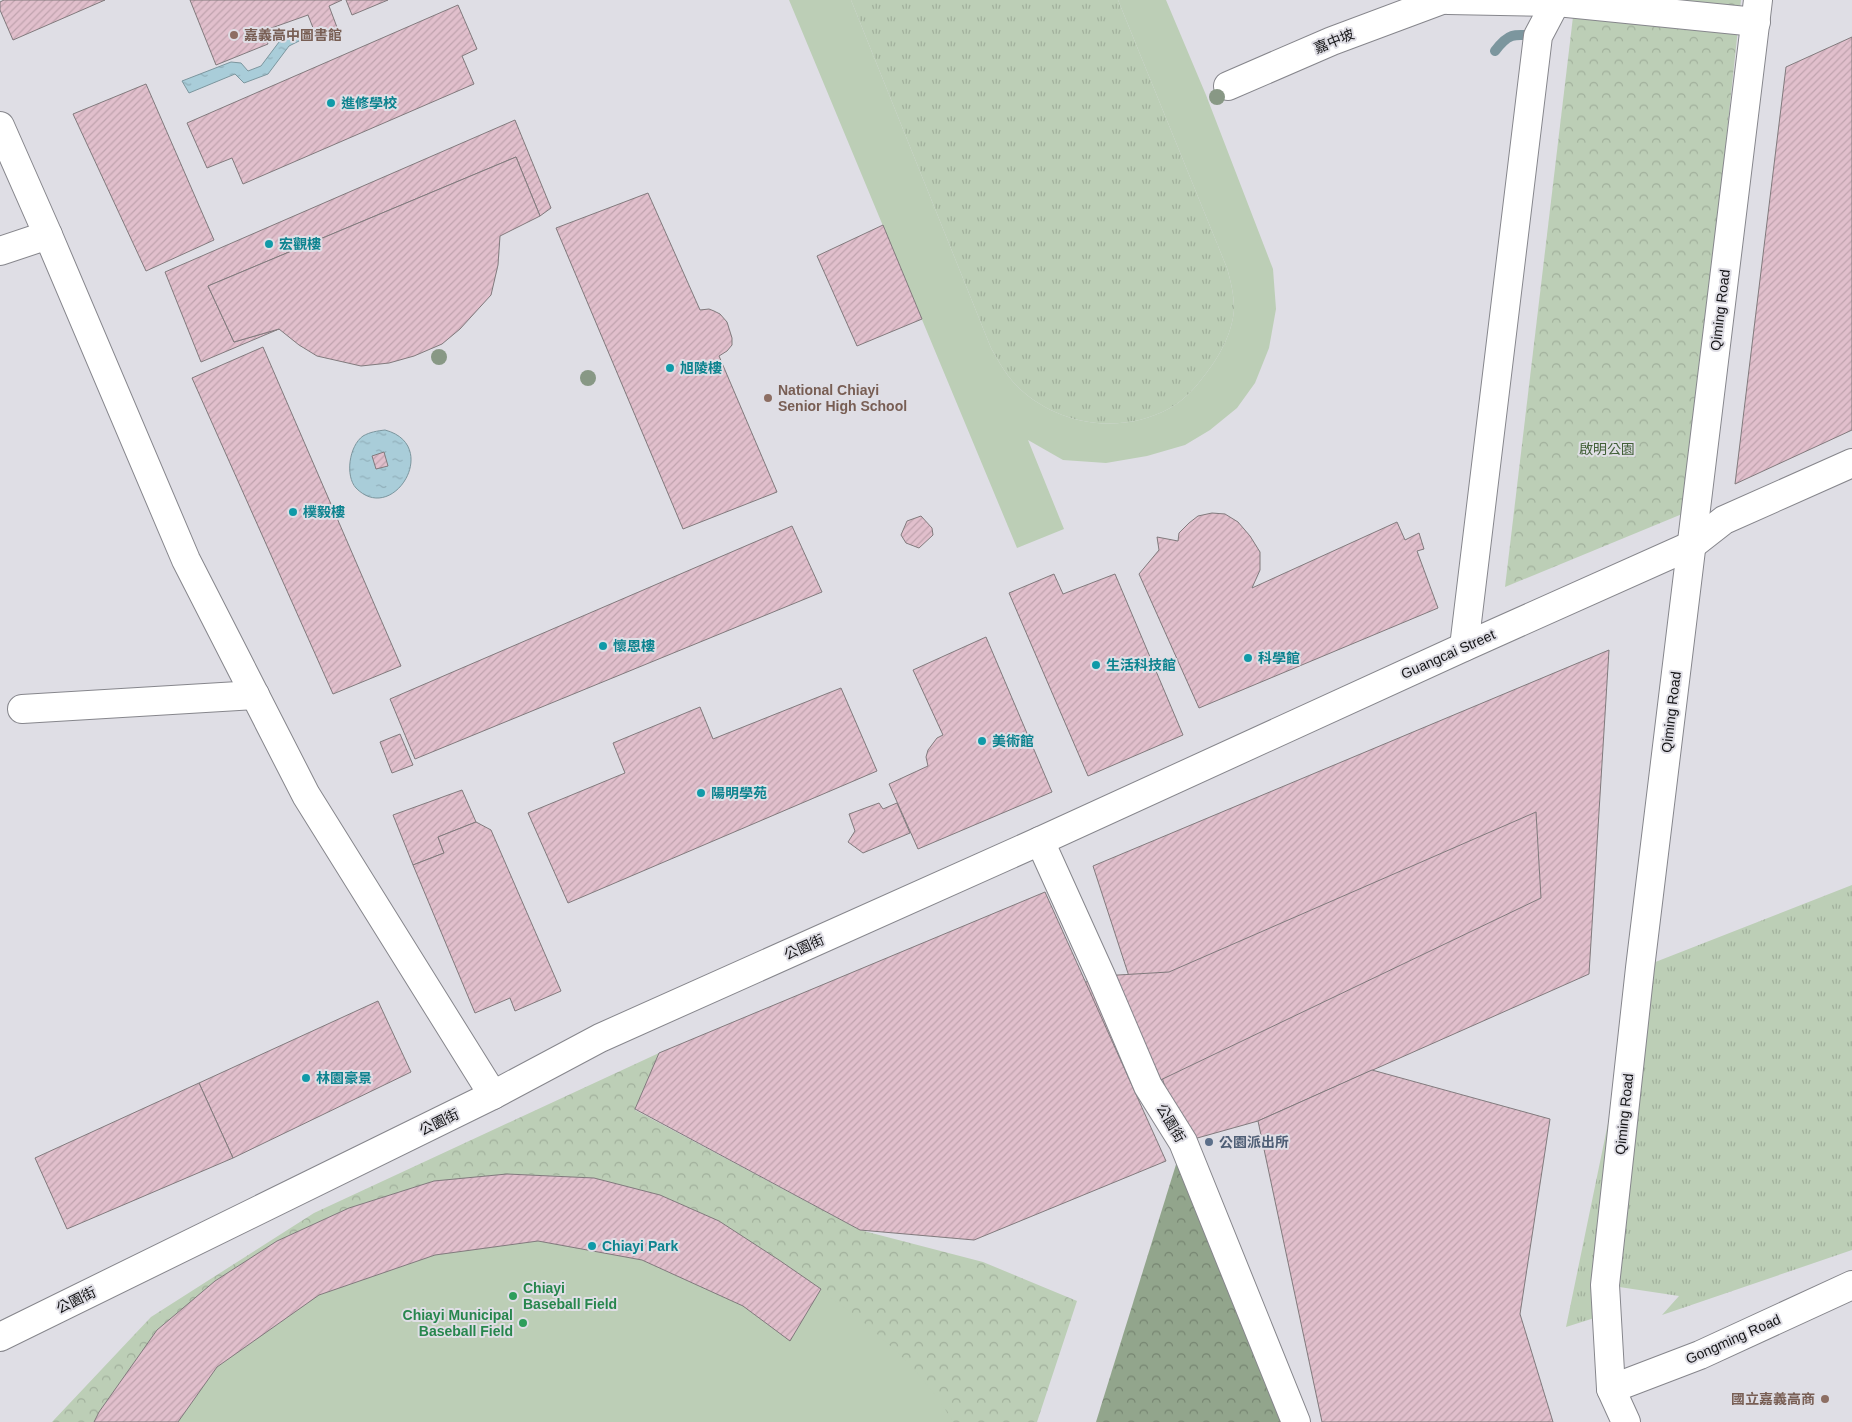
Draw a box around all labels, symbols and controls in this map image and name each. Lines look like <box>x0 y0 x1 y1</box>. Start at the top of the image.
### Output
street label: 嘉中坡 <box>1312 26 1356 56</box>
place label: 嘉義高中圖書館 <box>244 27 342 43</box>
marker: 嘉義高中圖書館 <box>228 29 240 41</box>
place label: 進修學校 <box>341 95 397 111</box>
marker: 進修學校 <box>325 97 337 109</box>
place label: 宏觀樓 <box>279 236 321 252</box>
marker: 宏觀樓 <box>263 238 275 250</box>
street label: Qiming Road <box>1707 268 1733 352</box>
place label: 旭陵樓 <box>680 360 722 376</box>
marker: 旭陵樓 <box>664 362 676 374</box>
place label: National Chiayi Senior High School <box>778 382 907 414</box>
marker: National Chiayi Senior High School <box>762 392 774 404</box>
park label: 啟明公園 <box>1579 441 1635 457</box>
place label: 樸毅樓 <box>303 504 345 520</box>
marker: 樸毅樓 <box>287 506 299 518</box>
street label: Guangcai Street <box>1399 626 1498 682</box>
place label: 懷恩樓 <box>613 638 655 654</box>
marker: 懷恩樓 <box>597 640 609 652</box>
place label: 科學館 <box>1258 650 1300 666</box>
marker: 科學館 <box>1242 652 1254 664</box>
place label: 生活科技館 <box>1106 657 1176 673</box>
marker: 生活科技館 <box>1090 659 1102 671</box>
street label: Qiming Road <box>1658 670 1684 754</box>
place label: 美術館 <box>992 733 1034 749</box>
marker: 美術館 <box>976 735 988 747</box>
place label: 陽明學苑 <box>711 785 767 801</box>
marker: 陽明學苑 <box>695 787 707 799</box>
street label: 公園街 <box>782 931 826 963</box>
place label: 林園豪景 <box>316 1070 372 1086</box>
marker: 林園豪景 <box>300 1072 312 1084</box>
street label: Qiming Road <box>1612 1073 1636 1155</box>
street label: 公園街 <box>1153 1101 1189 1145</box>
street label: 公園街 <box>417 1106 461 1138</box>
place label: 公園派出所 <box>1219 1134 1289 1150</box>
marker: 公園派出所 <box>1203 1136 1215 1148</box>
place label: Chiayi Park <box>602 1238 678 1254</box>
marker: Chiayi Park <box>586 1240 598 1252</box>
place label: Chiayi Baseball Field <box>523 1280 617 1312</box>
street label: 公園街 <box>54 1284 98 1316</box>
marker: Chiayi Baseball Field <box>507 1290 519 1302</box>
place label: Chiayi Municipal Baseball Field <box>403 1307 513 1339</box>
street label: Gongming Road <box>1683 1311 1783 1367</box>
marker: Chiayi Municipal Baseball Field <box>517 1317 529 1329</box>
place label: 國立嘉義高商 <box>1731 1391 1815 1407</box>
marker: 國立嘉義高商 <box>1819 1393 1831 1405</box>

